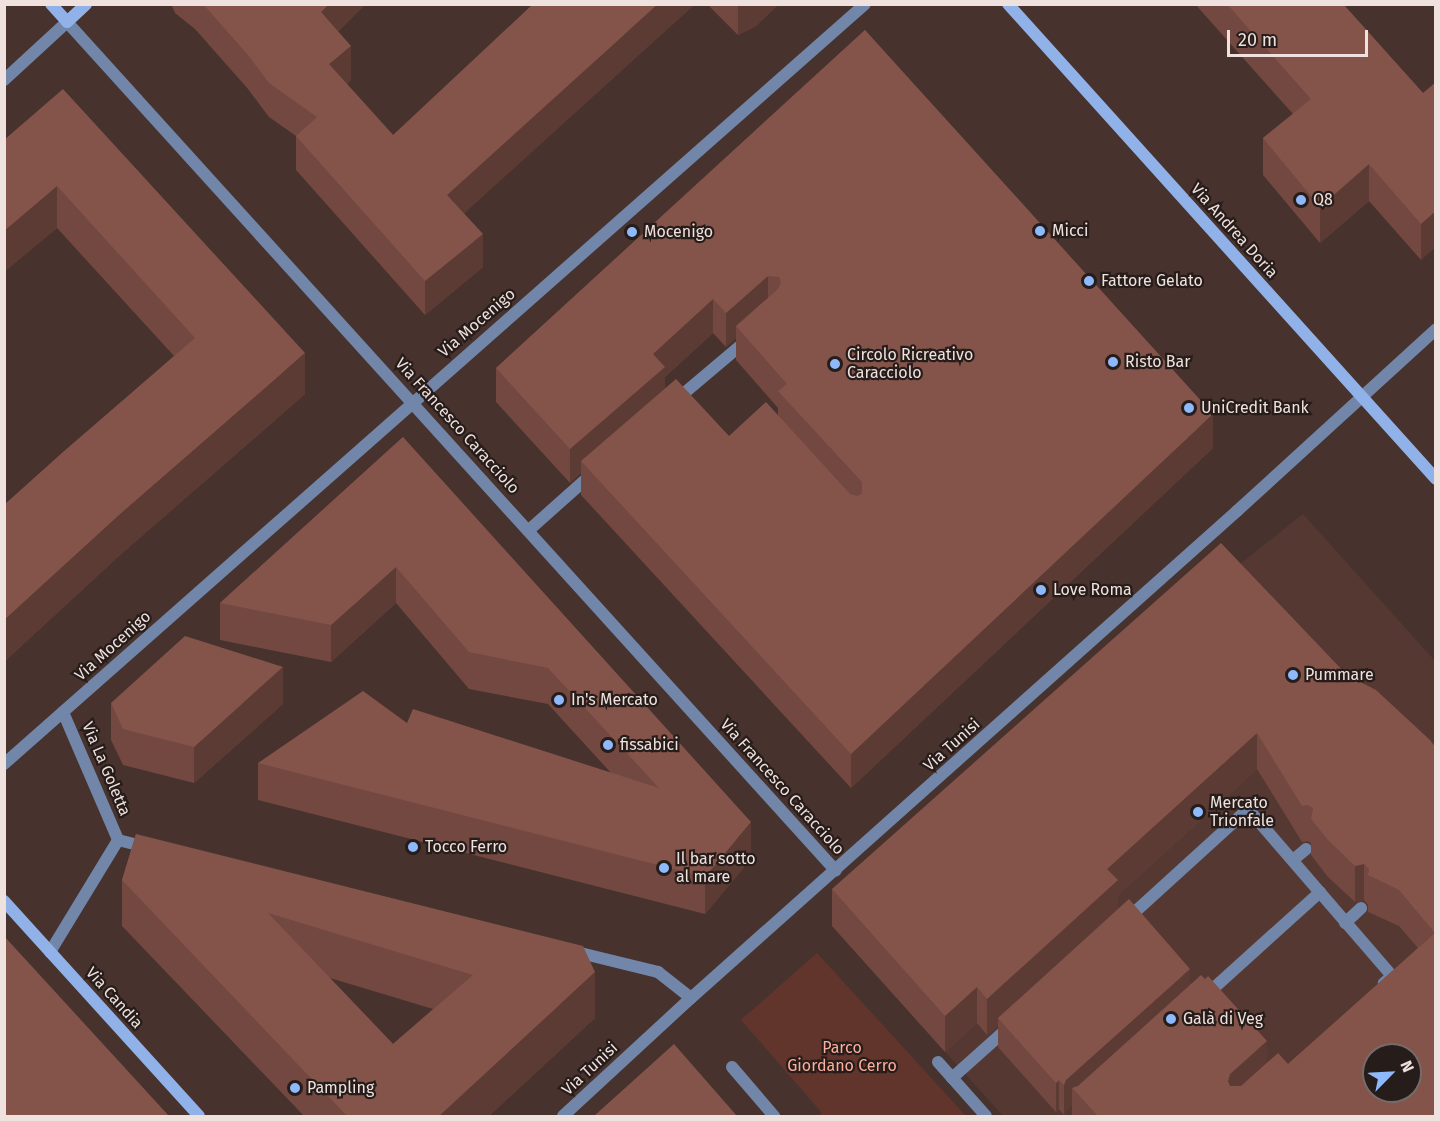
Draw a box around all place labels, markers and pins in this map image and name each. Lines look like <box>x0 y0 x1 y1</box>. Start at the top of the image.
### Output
place label: Q8 <box>1313 190 1333 210</box>
marker: Q8 <box>1294 193 1308 207</box>
place label: Micci <box>1052 221 1088 241</box>
place label: Mocenigo <box>644 222 713 242</box>
marker: Micci <box>1033 224 1047 238</box>
marker: Mocenigo <box>625 225 639 239</box>
place label: Fattore Gelato <box>1101 271 1203 291</box>
marker: Fattore Gelato <box>1082 274 1096 288</box>
place label: Circolo Ricreativo Caracciolo <box>847 345 973 383</box>
place label: Risto Bar <box>1125 352 1190 372</box>
marker: Risto Bar <box>1106 355 1120 369</box>
marker: Circolo Ricreativo Caracciolo <box>828 357 842 371</box>
place label: UniCredit Bank <box>1201 398 1309 418</box>
marker: UniCredit Bank <box>1182 401 1196 415</box>
place label: Love Roma <box>1053 580 1132 600</box>
marker: Love Roma <box>1034 583 1048 597</box>
place label: Pummare <box>1305 665 1374 685</box>
marker: Pummare <box>1286 668 1300 682</box>
place label: In's Mercato <box>571 690 658 710</box>
marker: In's Mercato <box>552 693 566 707</box>
place label: fissabici <box>620 735 679 755</box>
marker: fissabici <box>601 738 615 752</box>
place label: Mercato Trionfale <box>1210 793 1274 831</box>
marker: Mercato Trionfale <box>1191 805 1205 819</box>
place label: Tocco Ferro <box>425 837 507 857</box>
marker: Tocco Ferro <box>406 840 420 854</box>
place label: Il bar sotto al mare <box>676 849 756 887</box>
marker: Il bar sotto al mare <box>657 861 671 875</box>
place label: Galà di Veg <box>1183 1009 1263 1029</box>
marker: Galà di Veg <box>1164 1012 1178 1026</box>
place label: Pampling <box>307 1078 374 1098</box>
marker: Pampling <box>288 1081 302 1095</box>

